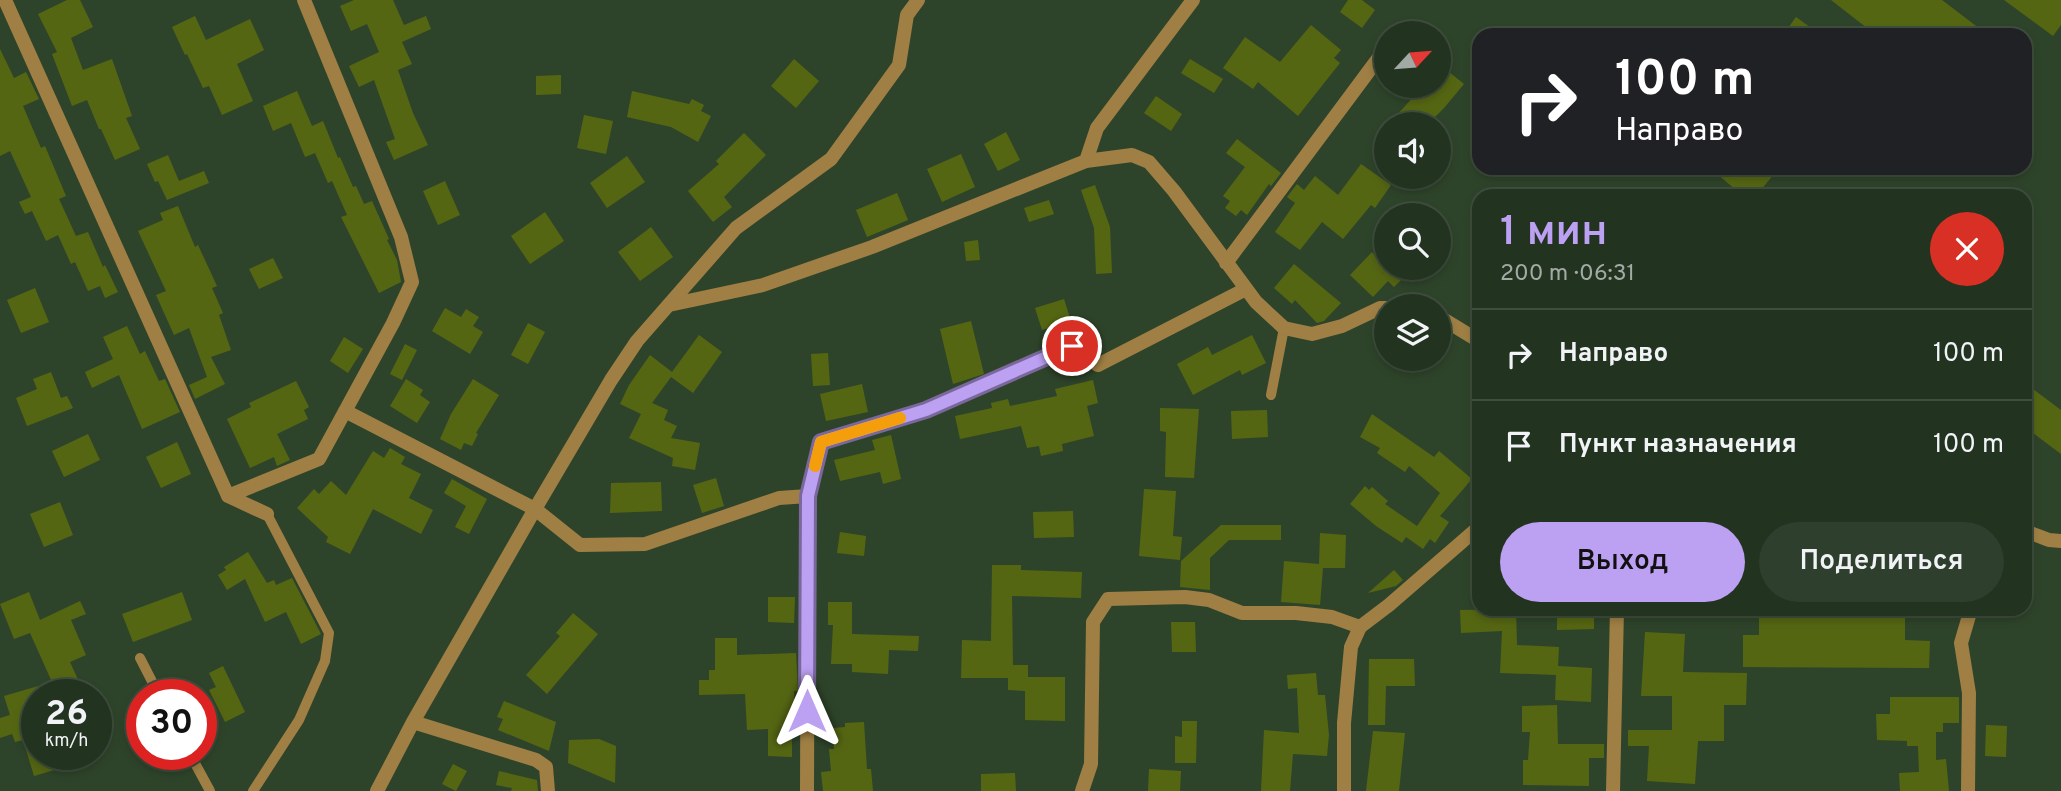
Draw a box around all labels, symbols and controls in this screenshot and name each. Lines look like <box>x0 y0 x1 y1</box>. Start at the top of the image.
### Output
north arrow <box>1374 21 1451 98</box>
map controls <box>1374 21 1451 371</box>
text: 100 m <box>1615 51 1754 113</box>
icon: right <box>1500 56 1591 147</box>
button: sound <box>1374 112 1451 189</box>
text: Направо <box>1615 112 1743 152</box>
button: search <box>1374 203 1451 280</box>
text: 1 мин <box>1500 207 1607 260</box>
button: close <box>1930 212 2004 286</box>
text: 200 m · 06:31 <box>1500 260 1635 289</box>
button: layers <box>1374 294 1451 371</box>
pin <box>1042 316 1102 376</box>
icon: arrive <box>1053 327 1091 365</box>
icon: right <box>1500 336 1538 374</box>
text: Направо <box>1559 338 1668 371</box>
text: 100 m <box>1933 338 2004 371</box>
icon: arrive <box>1500 427 1538 465</box>
text: Пункт назначения <box>1559 429 1797 462</box>
text: 100 m <box>1933 429 2004 462</box>
button: Выход <box>1500 522 1745 602</box>
button: Поделиться <box>1759 522 2004 602</box>
position arrow <box>770 674 844 748</box>
speed limit sign: 30 <box>126 679 217 770</box>
text: 26 <box>45 693 88 737</box>
text: km/h <box>45 730 88 753</box>

